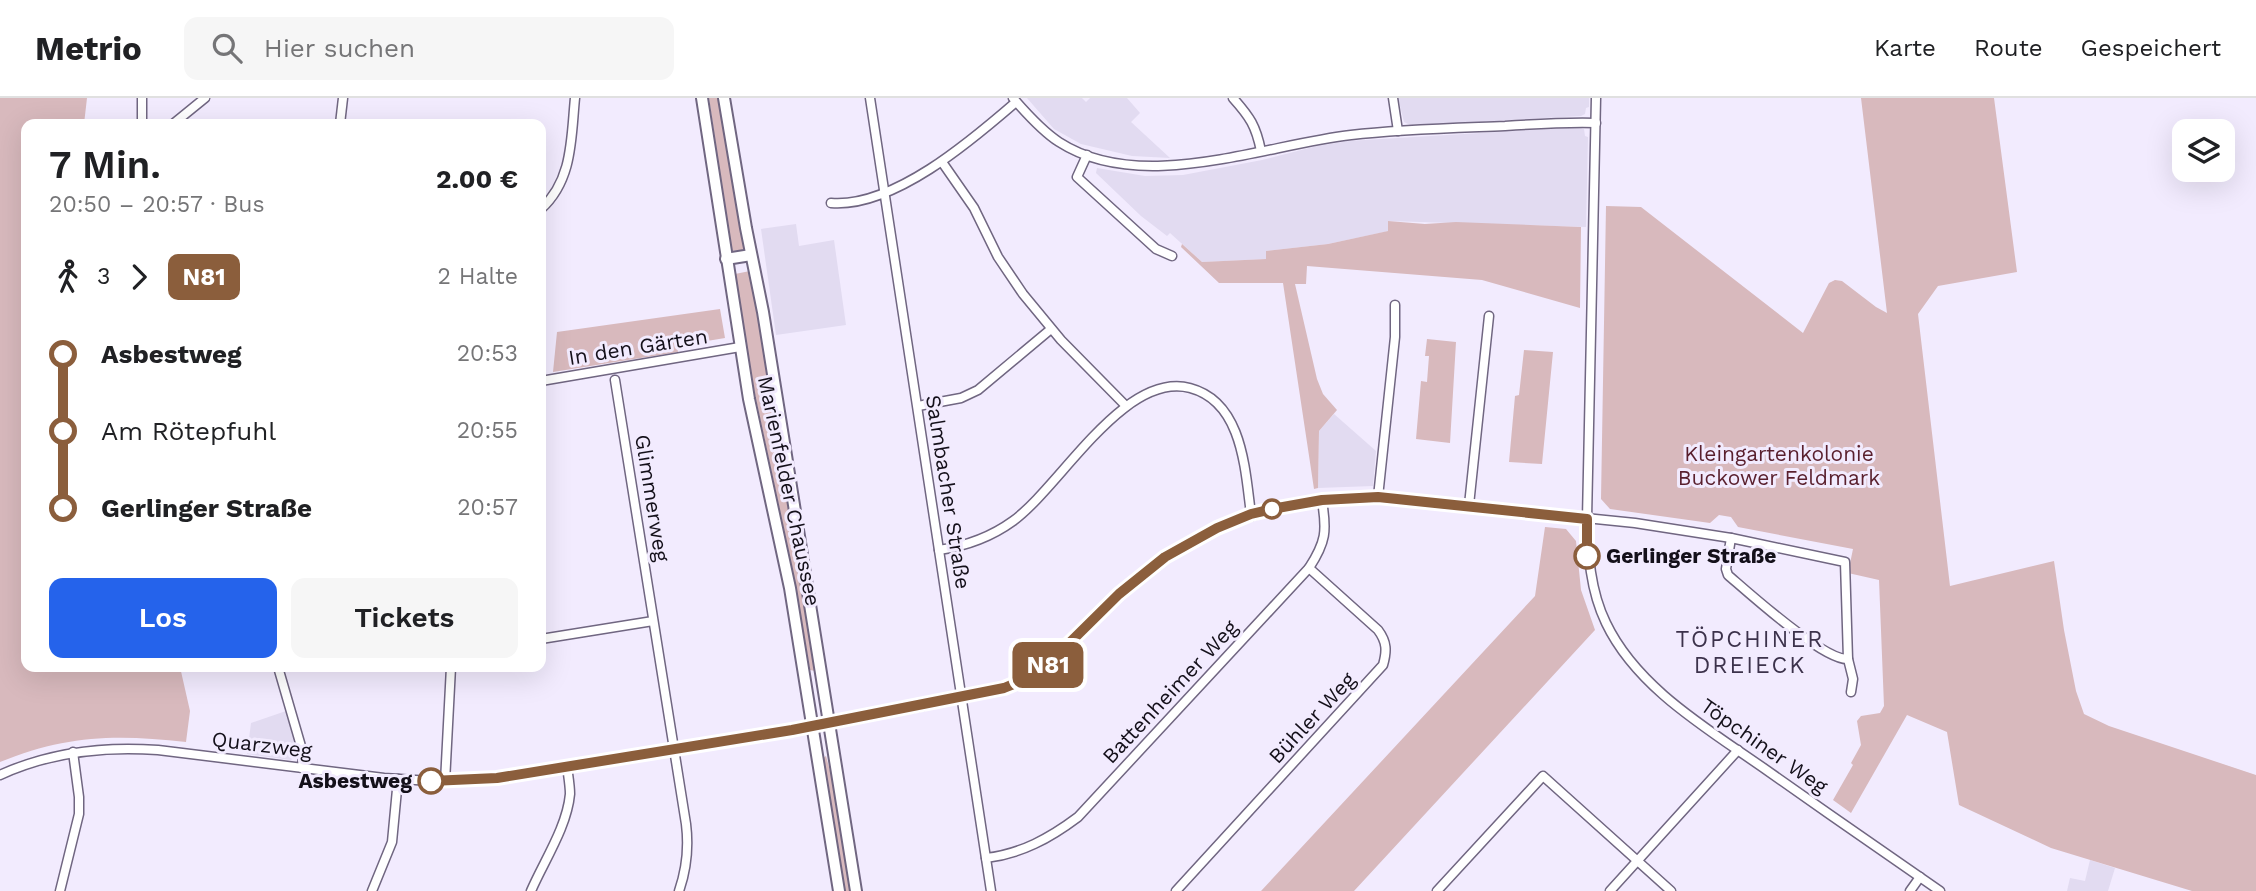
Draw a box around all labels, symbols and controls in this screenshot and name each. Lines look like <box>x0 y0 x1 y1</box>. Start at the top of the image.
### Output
search box <box>184 17 674 80</box>
text: Metrio <box>35 29 142 68</box>
icon: search <box>208 29 246 67</box>
text: Hier suchen <box>264 33 415 63</box>
text: Karte <box>1874 34 1936 62</box>
text: Route <box>1974 34 2043 62</box>
text: Gespeichert <box>2081 34 2221 62</box>
map controls <box>2172 119 2235 182</box>
button: layers <box>2172 119 2235 182</box>
text: 7 Min. <box>49 143 161 187</box>
text: 2.00 € <box>436 164 518 194</box>
text: 20:50 – 20:57 · Bus <box>49 191 265 218</box>
icon: walk <box>49 258 87 296</box>
icon: forward <box>120 258 158 296</box>
text: 3 <box>97 263 110 290</box>
text: N81 <box>182 263 226 291</box>
text: 2 Halte <box>438 263 518 290</box>
street label: In den Gärten <box>566 323 709 370</box>
text: Asbestweg <box>101 339 242 369</box>
text: 20:53 <box>457 340 518 367</box>
street label: Marienfelder Chaussee <box>753 374 826 608</box>
street label: Salmbacher Straße <box>921 393 976 591</box>
text: Am Rötepfuhl <box>101 416 276 446</box>
text: 20:55 <box>457 417 518 444</box>
street label: Glimmerweg <box>630 433 675 564</box>
park label: Kleingartenkolonie Buckower Feldmark <box>1678 441 1880 490</box>
text: Gerlinger Straße <box>101 493 312 523</box>
text: 20:57 <box>457 494 518 521</box>
unlabelled marker <box>1262 499 1282 519</box>
marker: Gerlinger Straße <box>1574 543 1600 569</box>
place label: Gerlinger Straße <box>1606 543 1777 568</box>
button: Los <box>49 578 277 658</box>
button: Tickets <box>291 578 518 658</box>
street label: Battenheimer Weg <box>1097 614 1243 769</box>
district label: TÖPCHINER DREIECK <box>1676 626 1824 679</box>
line badge: N81 <box>1008 642 1088 688</box>
text: N81 <box>1026 651 1070 679</box>
street label: Bühler Weg <box>1263 666 1361 768</box>
street label: Töpchiner Weg <box>1696 693 1833 799</box>
street label: Quarzweg <box>210 726 314 763</box>
place label: Asbestweg <box>298 768 412 793</box>
marker: Asbestweg <box>418 768 444 794</box>

